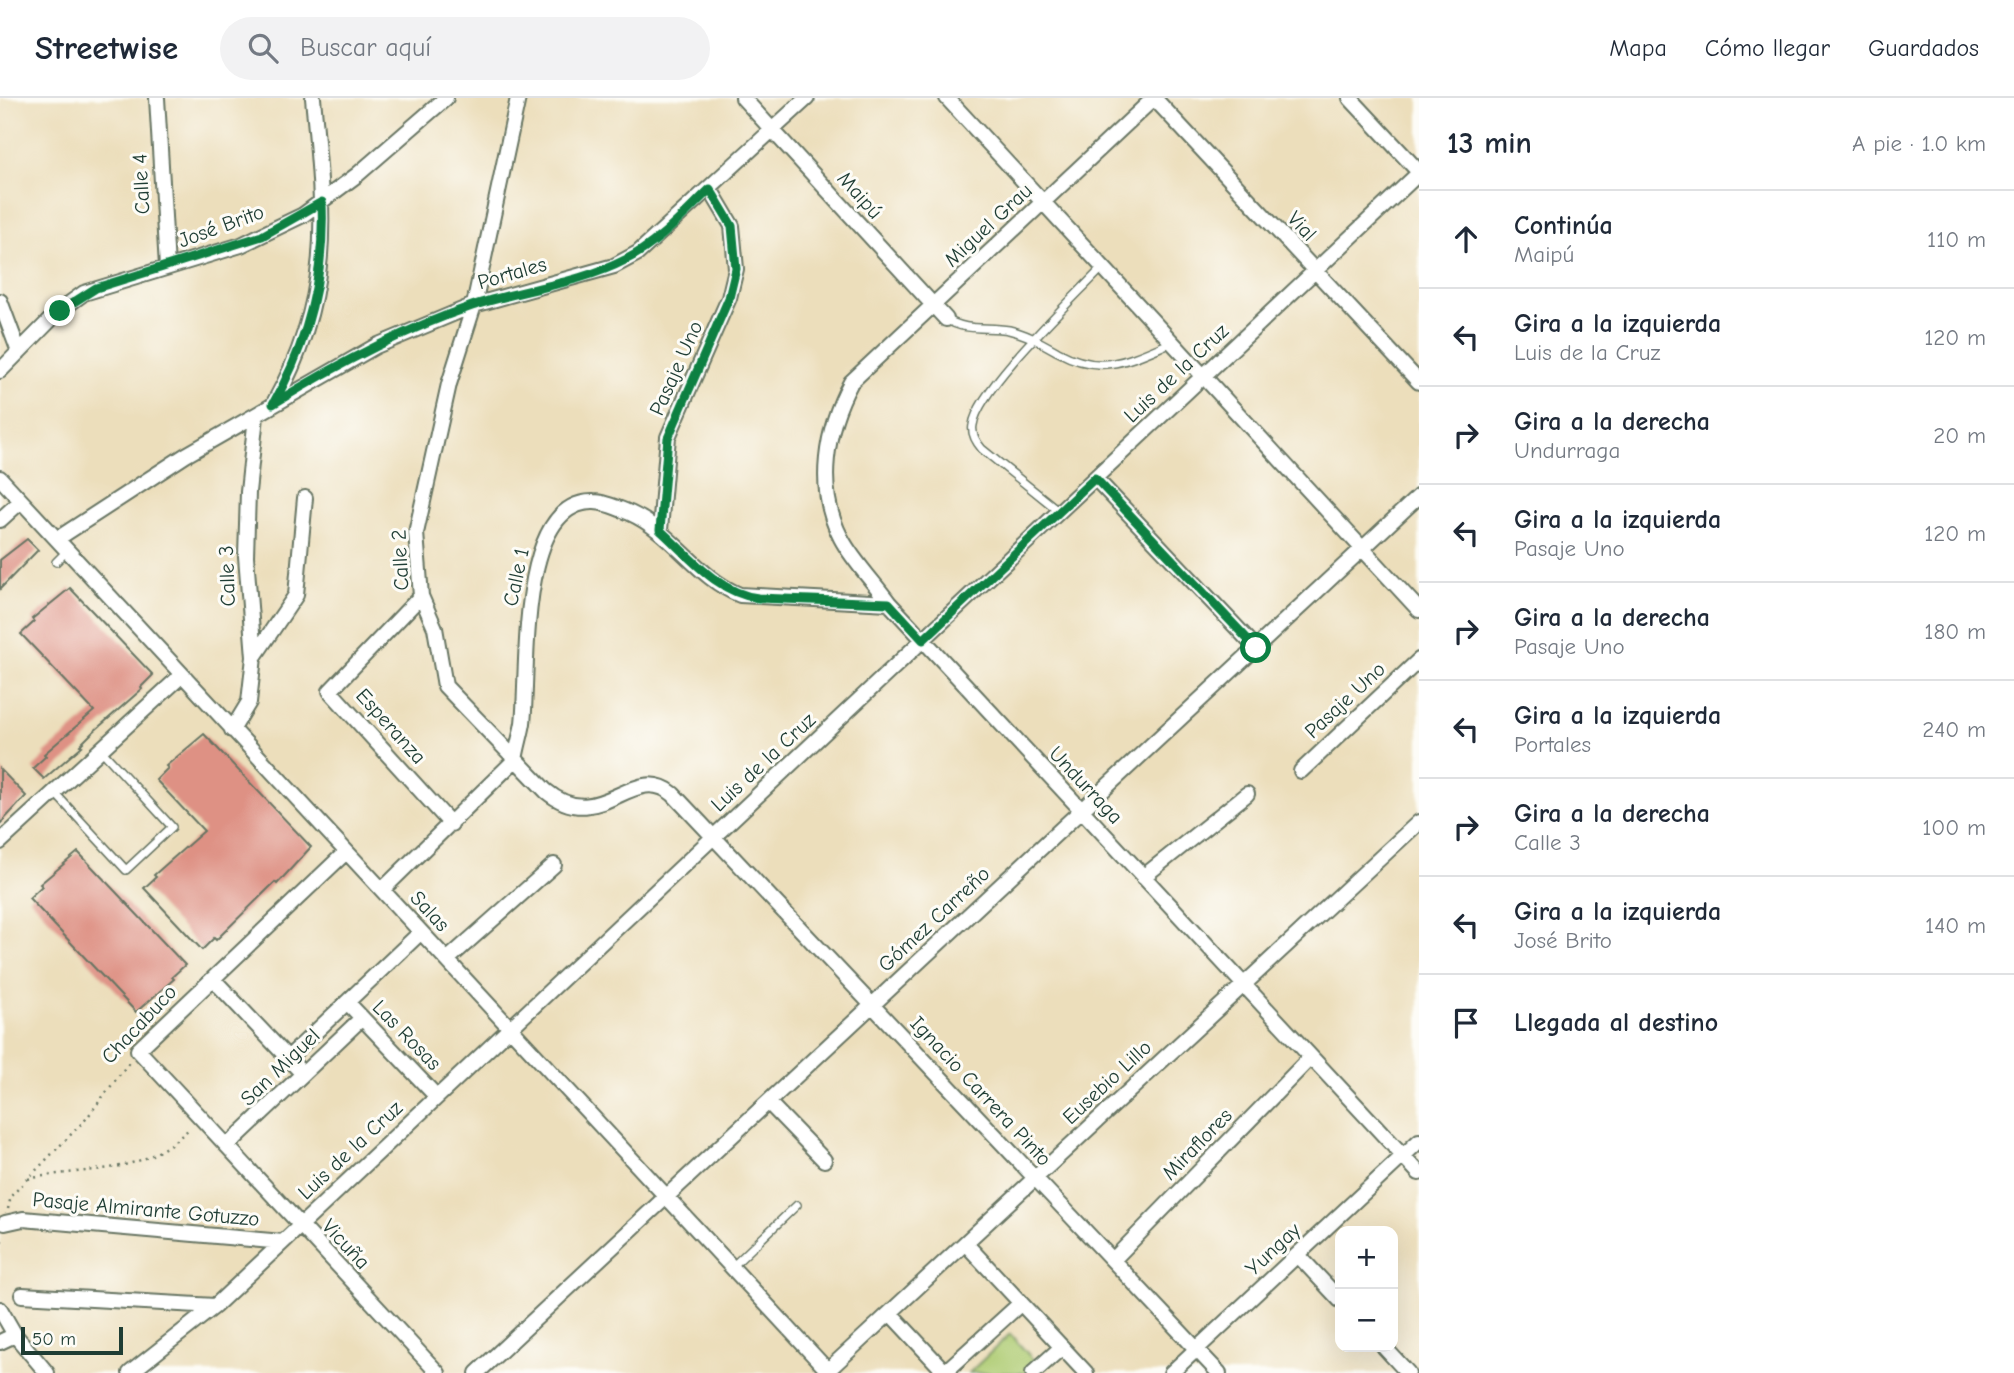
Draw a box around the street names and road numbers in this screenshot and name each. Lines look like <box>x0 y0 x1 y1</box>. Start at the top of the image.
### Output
street label: Calle 4 <box>127 153 155 215</box>
street label: Maipú <box>833 166 887 224</box>
street label: Miguel Grau <box>939 178 1037 272</box>
street label: José Brito <box>175 199 267 253</box>
street label: Vial <box>1282 206 1322 246</box>
street label: Portales <box>475 252 549 294</box>
street label: Pasaje Uno <box>645 317 707 419</box>
street label: Luis de la Cruz <box>1119 319 1233 427</box>
street label: Calle 2 <box>386 529 414 591</box>
street label: Calle 3 <box>214 545 240 607</box>
street label: Calle 1 <box>498 546 534 608</box>
street label: Pasaje Uno <box>1300 657 1390 743</box>
street label: Esperanza <box>351 683 431 769</box>
street label: Luis de la Cruz <box>706 708 820 816</box>
street label: Undurraga <box>1044 741 1128 829</box>
street label: Gómez Carreño <box>873 861 995 977</box>
street label: Salas <box>405 886 455 936</box>
street label: Chacabuco <box>96 980 182 1068</box>
street label: Las Rosas <box>368 995 446 1075</box>
street label: Ignacio Carrera Pinto <box>905 1011 1057 1171</box>
street label: San Miguel <box>236 1023 324 1111</box>
street label: Eusebio Lillo <box>1058 1035 1156 1129</box>
street label: Luis de la Cruz <box>293 1096 407 1204</box>
street label: Miraflores <box>1157 1103 1237 1185</box>
street label: Pasaje Almirante Gotuzzo <box>32 1187 260 1231</box>
street label: Vicuña <box>317 1214 375 1274</box>
street label: Yungay <box>1241 1217 1306 1280</box>

